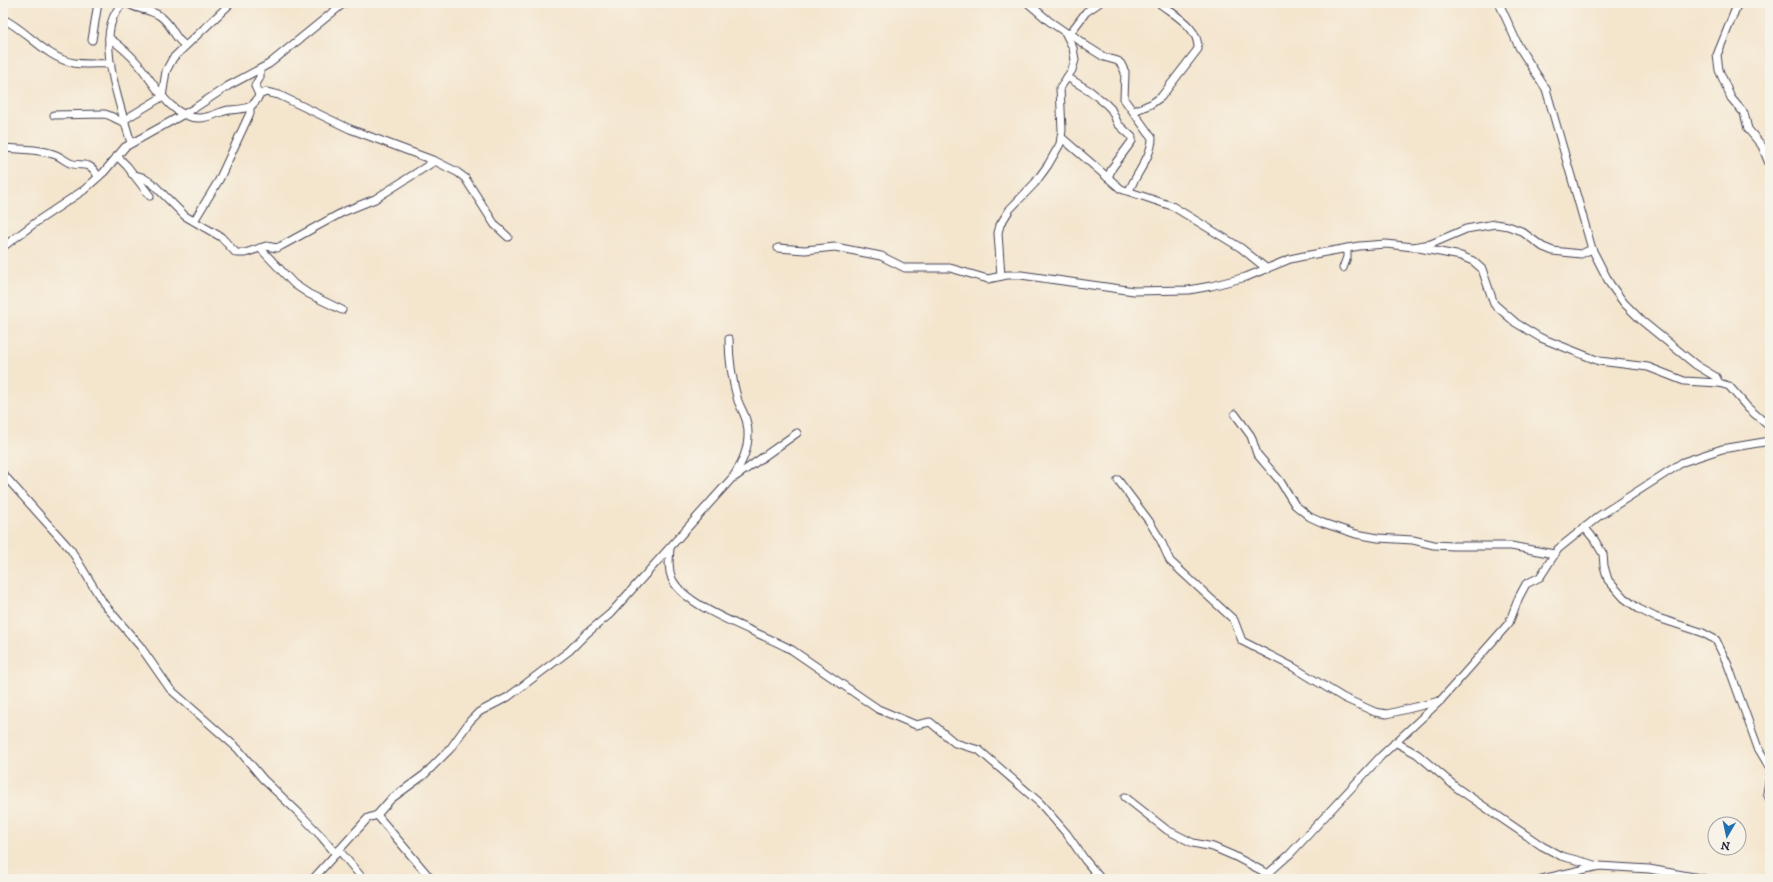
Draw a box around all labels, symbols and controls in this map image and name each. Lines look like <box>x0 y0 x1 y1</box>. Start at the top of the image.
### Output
north arrow <box>1707 816 1747 856</box>
text: N <box>1720 837 1731 853</box>

